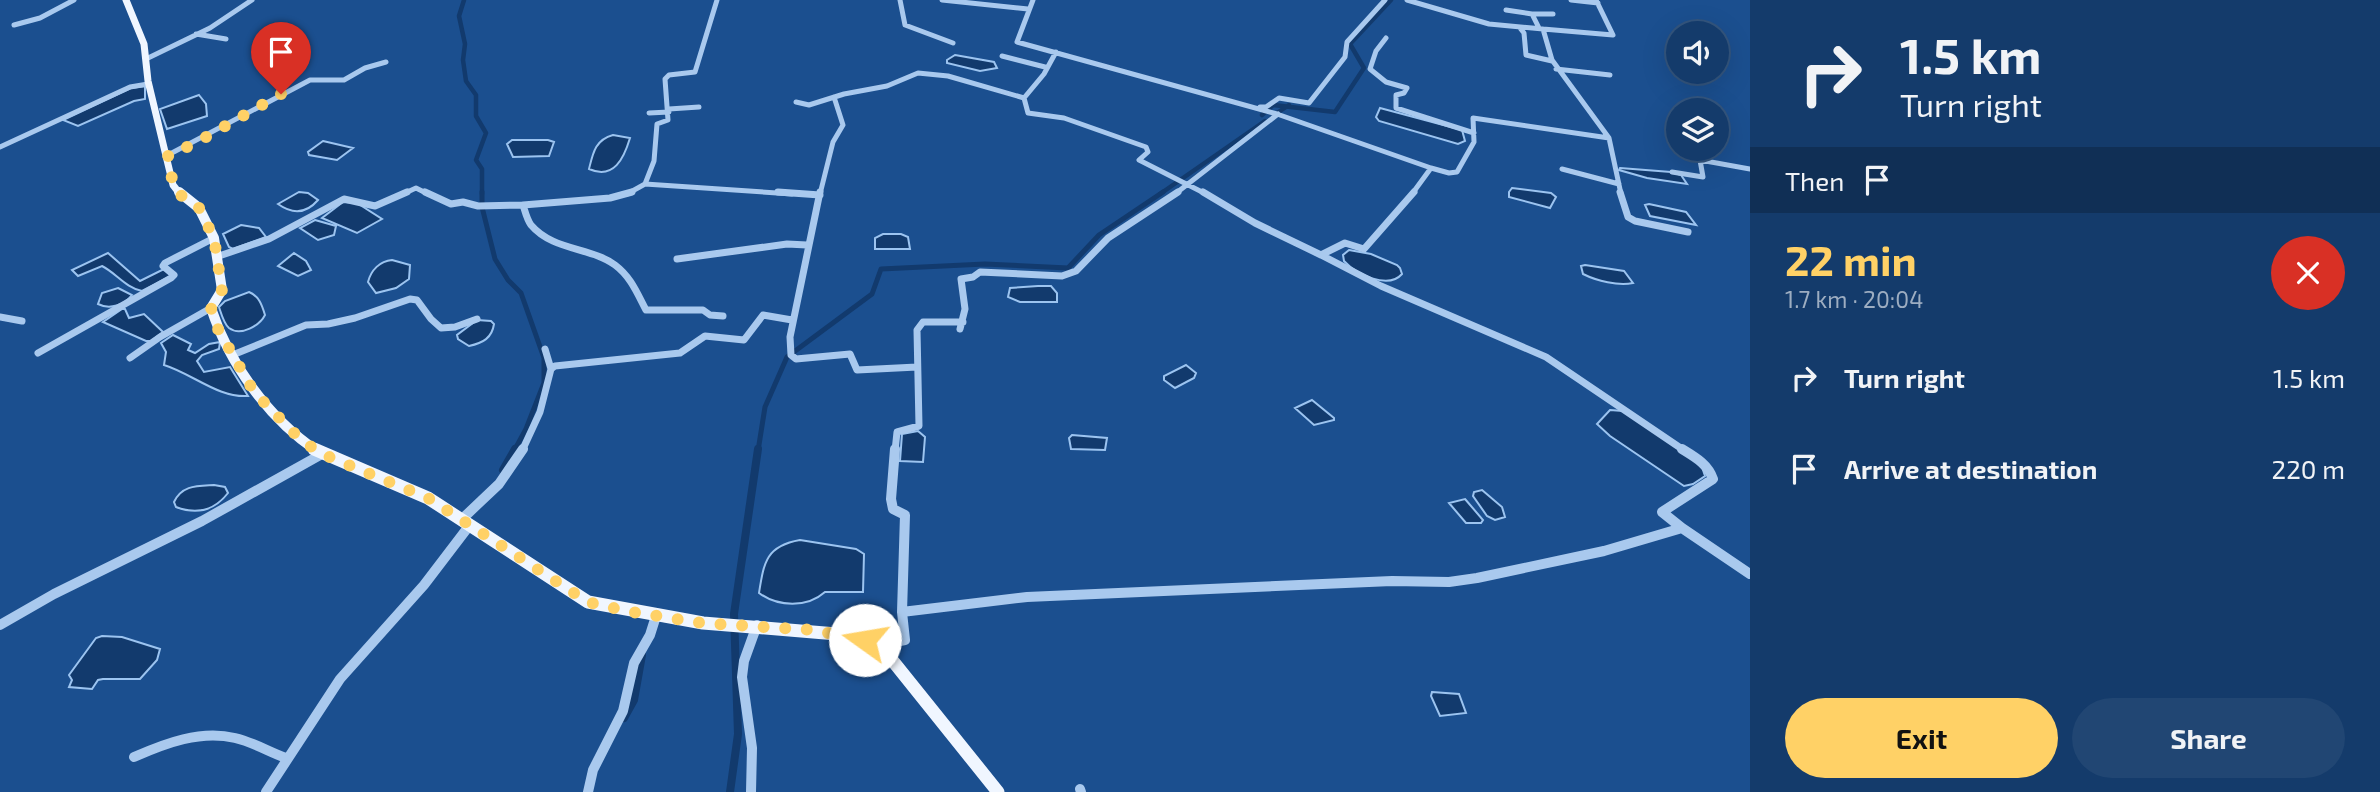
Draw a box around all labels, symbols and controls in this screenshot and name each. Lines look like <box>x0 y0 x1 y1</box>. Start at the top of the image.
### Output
map controls <box>1666 21 1729 161</box>
button: sound <box>1666 21 1729 84</box>
pin <box>251 22 311 94</box>
text: 1.5 km <box>1900 25 2041 84</box>
icon: right <box>1785 28 1876 119</box>
icon: arrive <box>262 33 300 71</box>
text: Turn right <box>1900 85 2042 123</box>
button: layers <box>1666 98 1729 161</box>
icon: arrive <box>1858 161 1896 199</box>
text: Then <box>1785 165 1844 196</box>
text: 22 min <box>1785 234 1917 284</box>
button: close <box>2271 236 2345 310</box>
text: 1.7 km · 20:04 <box>1785 285 1923 313</box>
icon: right <box>1785 359 1823 397</box>
text: Turn right <box>1844 362 1965 393</box>
text: 1.5 km <box>2273 362 2345 393</box>
icon: arrive <box>1785 450 1823 488</box>
text: Arrive at destination <box>1844 453 2097 484</box>
text: 220 m <box>2272 453 2345 484</box>
position arrow <box>828 603 902 677</box>
button: Exit <box>1785 698 2058 778</box>
button: Share <box>2072 698 2345 778</box>

